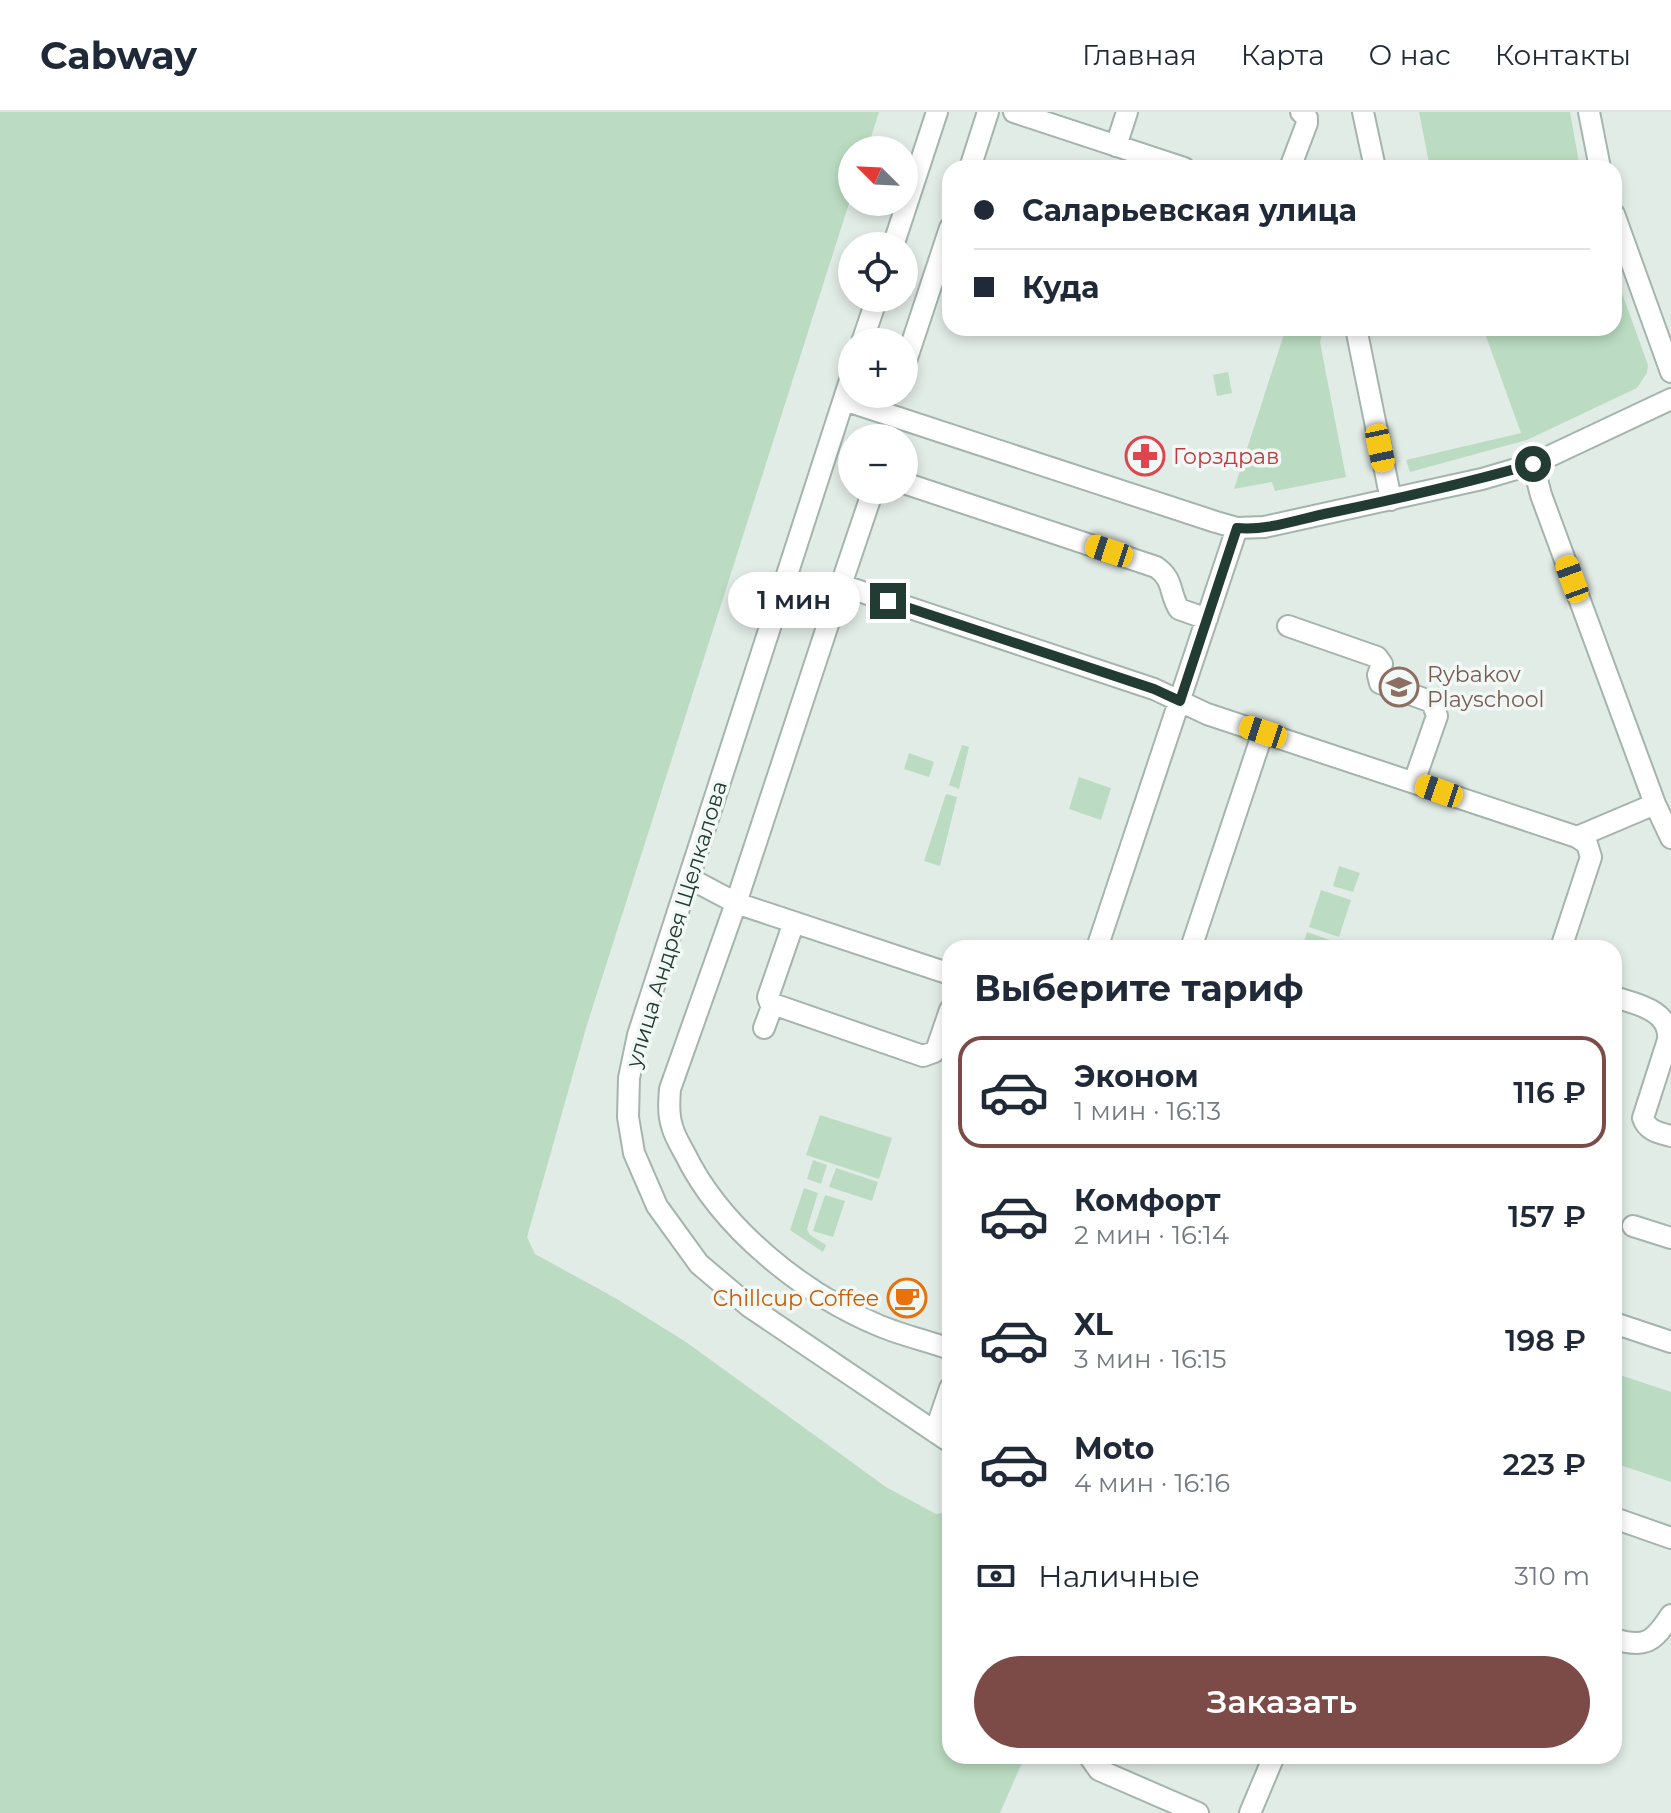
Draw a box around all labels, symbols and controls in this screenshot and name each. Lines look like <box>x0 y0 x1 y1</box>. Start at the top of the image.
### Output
text: Cabway <box>40 32 197 79</box>
text: Главная <box>1082 38 1197 72</box>
text: Карта <box>1241 38 1325 72</box>
text: О нас <box>1369 38 1451 72</box>
text: Контакты <box>1495 38 1631 72</box>
north arrow <box>838 136 918 216</box>
map controls <box>838 136 918 504</box>
text: Саларьевская улица <box>1022 192 1357 229</box>
button: locate <box>838 232 918 312</box>
text: Куда <box>1022 269 1099 306</box>
button: + <box>838 328 918 408</box>
car <box>1363 422 1397 474</box>
button: − <box>838 424 918 504</box>
pharmacy icon: Горздрав <box>1124 435 1166 477</box>
place label: Горздрав <box>1173 443 1279 470</box>
route start <box>1515 446 1551 482</box>
car <box>1082 532 1136 570</box>
car <box>1553 552 1591 606</box>
callout: 1 мин <box>728 573 860 629</box>
route end <box>870 583 906 619</box>
text: 1 мин <box>757 584 831 616</box>
place label: Rybakov Playschool <box>1427 661 1544 713</box>
school or university icon: Rybakov Playschool <box>1378 666 1420 708</box>
car <box>1236 713 1290 751</box>
car <box>1412 772 1466 810</box>
street label: улица Андрея Щелкалова <box>620 778 733 1072</box>
text: Выберите тариф <box>974 966 1304 1010</box>
icon: car <box>978 1056 1050 1128</box>
text: Эконом <box>1074 1058 1199 1095</box>
text: 116 ₽ <box>1513 1074 1586 1111</box>
text: 1 мин · 16:13 <box>1074 1095 1221 1127</box>
icon: car <box>978 1180 1050 1252</box>
text: Комфорт <box>1074 1182 1221 1219</box>
text: 157 ₽ <box>1508 1198 1586 1235</box>
text: 2 мин · 16:14 <box>1074 1219 1229 1251</box>
cafe icon: Chillcup Coffee <box>886 1277 928 1319</box>
place label: Chillcup Coffee <box>713 1285 879 1312</box>
icon: car <box>978 1304 1050 1376</box>
text: XL <box>1074 1306 1113 1343</box>
text: 198 ₽ <box>1505 1322 1586 1359</box>
text: 3 мин · 16:15 <box>1074 1343 1226 1375</box>
icon: car <box>978 1428 1050 1500</box>
text: Moto <box>1074 1430 1155 1467</box>
text: 223 ₽ <box>1502 1446 1586 1483</box>
text: 4 мин · 16:16 <box>1074 1467 1230 1499</box>
icon: cash <box>974 1554 1018 1598</box>
text: Наличные <box>1038 1558 1200 1595</box>
text: 310 m <box>1514 1560 1590 1592</box>
button: Заказать <box>974 1656 1590 1748</box>

